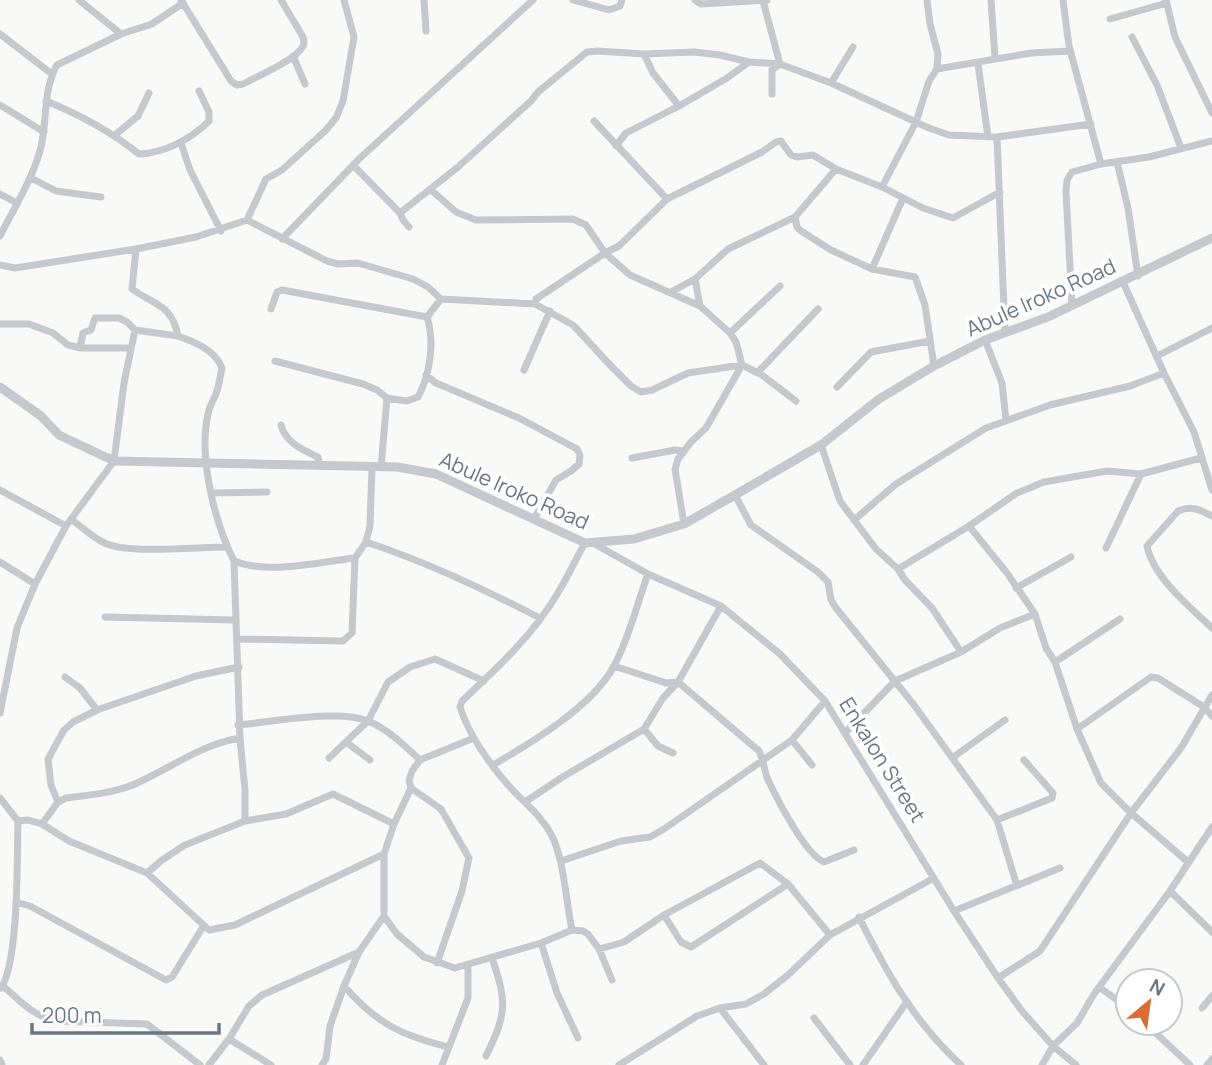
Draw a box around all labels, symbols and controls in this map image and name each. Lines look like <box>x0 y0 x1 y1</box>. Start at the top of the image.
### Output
street label: Abule Iroko Road <box>961 252 1120 343</box>
street label: Abule Iroko Road <box>435 445 594 536</box>
street label: Enkalon Street <box>833 692 932 827</box>
north arrow <box>1114 967 1184 1037</box>
text: N <box>1145 972 1170 1002</box>
scale bar <box>32 992 219 1036</box>
text: 200 m <box>42 1001 102 1029</box>

